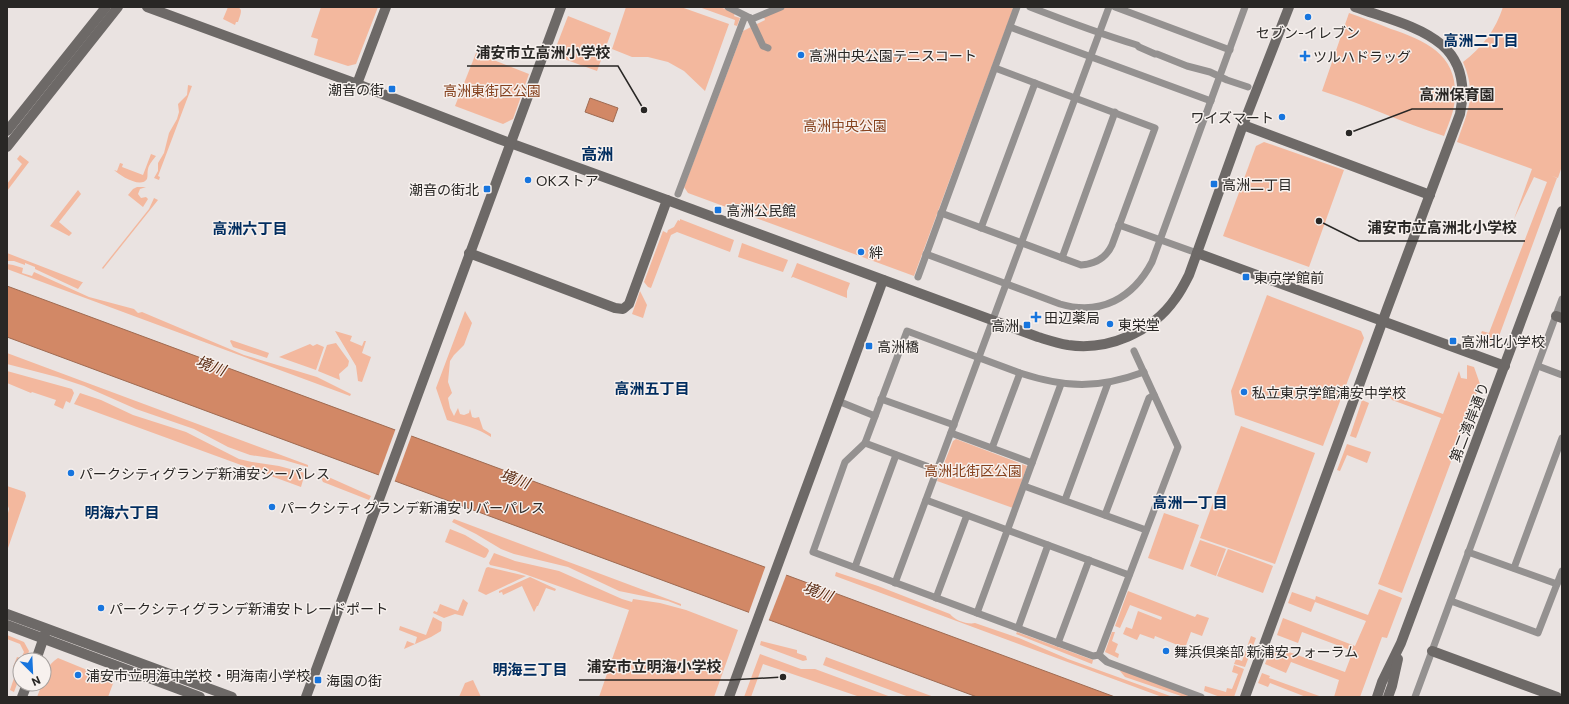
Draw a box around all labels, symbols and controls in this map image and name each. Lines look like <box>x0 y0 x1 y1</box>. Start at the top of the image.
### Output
marker: セブン-イレブン <box>1303 12 1313 22</box>
place label: セブン-イレブン <box>1256 24 1360 41</box>
district label: 高洲二丁目 <box>1443 31 1519 49</box>
callout: 浦安市立高洲小学校 <box>467 39 618 66</box>
text: 浦安市立高洲小学校 <box>475 43 611 61</box>
place label: 高洲中央公園テニスコート <box>809 47 977 64</box>
place label: ツルハドラッグ <box>1313 48 1411 65</box>
marker: 高洲中央公園テニスコート <box>796 50 806 60</box>
marker: ツルハドラッグ <box>1300 51 1310 61</box>
place label: 潮音の街 <box>328 81 384 98</box>
park label: 高洲東街区公園 <box>443 82 541 99</box>
callout: 高洲保育園 <box>1412 82 1503 109</box>
marker: 潮音の街 <box>387 84 397 94</box>
text: 高洲保育園 <box>1419 85 1495 103</box>
place label: ワイズマート <box>1190 109 1274 126</box>
marker: ワイズマート <box>1277 112 1287 122</box>
park label: 高洲中央公園 <box>803 117 887 134</box>
district label: 高洲 <box>581 144 613 163</box>
place label: OKストア <box>536 172 599 189</box>
marker: OKストア <box>523 175 533 185</box>
place label: 高洲二丁目 <box>1222 176 1292 193</box>
marker: 高洲二丁目 <box>1209 179 1219 189</box>
place label: 潮音の街北 <box>409 181 479 198</box>
marker: 潮音の街北 <box>482 184 492 194</box>
place label: 高洲公民館 <box>726 202 796 219</box>
marker: 高洲公民館 <box>713 205 723 215</box>
callout: 浦安市立高洲北小学校 <box>1359 214 1525 241</box>
text: 浦安市立高洲北小学校 <box>1367 218 1517 236</box>
district label: 高洲六丁目 <box>212 219 288 237</box>
place label: 絆 <box>869 244 883 261</box>
marker: 絆 <box>856 247 866 257</box>
place label: 東京学館前 <box>1254 269 1324 286</box>
marker: 東京学館前 <box>1241 272 1251 282</box>
place label: 田辺薬局 <box>1044 309 1100 326</box>
marker: 田辺薬局 <box>1031 312 1041 322</box>
place label: 東栄堂 <box>1118 316 1160 333</box>
place label: 高洲 <box>991 317 1019 334</box>
marker: 東栄堂 <box>1105 319 1115 329</box>
marker: 高洲 <box>1022 320 1032 330</box>
place label: 高洲北小学校 <box>1461 333 1545 350</box>
marker: 高洲北小学校 <box>1448 336 1458 346</box>
place label: 高洲橋 <box>877 338 919 355</box>
marker: 高洲橋 <box>864 341 874 351</box>
water label: 境川 <box>194 351 230 379</box>
district label: 高洲五丁目 <box>614 379 690 397</box>
street label: 第二湾岸通り <box>1446 380 1492 464</box>
place label: 私立東京学館浦安中学校 <box>1252 384 1406 401</box>
marker: 私立東京学館浦安中学校 <box>1239 387 1249 397</box>
park label: 高洲北街区公園 <box>924 462 1022 479</box>
water label: 境川 <box>498 464 534 492</box>
place label: パークシティグランデ新浦安シーパレス <box>79 465 330 482</box>
marker: パークシティグランデ新浦安シーパレス <box>66 468 76 478</box>
district label: 高洲一丁目 <box>1152 493 1228 511</box>
place label: パークシティグランデ新浦安リバーパレス <box>280 499 545 516</box>
marker: パークシティグランデ新浦安リバーパレス <box>267 502 277 512</box>
district label: 明海六丁目 <box>84 503 160 521</box>
water label: 境川 <box>801 577 837 605</box>
place label: パークシティグランデ新浦安トレードポート <box>109 600 388 617</box>
marker: パークシティグランデ新浦安トレードポート <box>96 603 106 613</box>
place label: 舞浜倶楽部 新浦安フォーラム <box>1174 643 1358 660</box>
marker: 舞浜倶楽部 新浦安フォーラム <box>1161 646 1171 656</box>
north arrow <box>12 652 52 692</box>
callout: 浦安市立明海小学校 <box>579 653 730 680</box>
text: 浦安市立明海小学校 <box>586 657 722 675</box>
district label: 明海三丁目 <box>492 660 568 678</box>
place label: 浦安市立明海中学校・明海南小学校 <box>86 667 310 684</box>
marker: 浦安市立明海中学校・明海南小学校 <box>73 670 83 680</box>
place label: 海園の街 <box>326 672 382 689</box>
text: N <box>30 674 43 689</box>
marker: 海園の街 <box>313 675 323 685</box>

